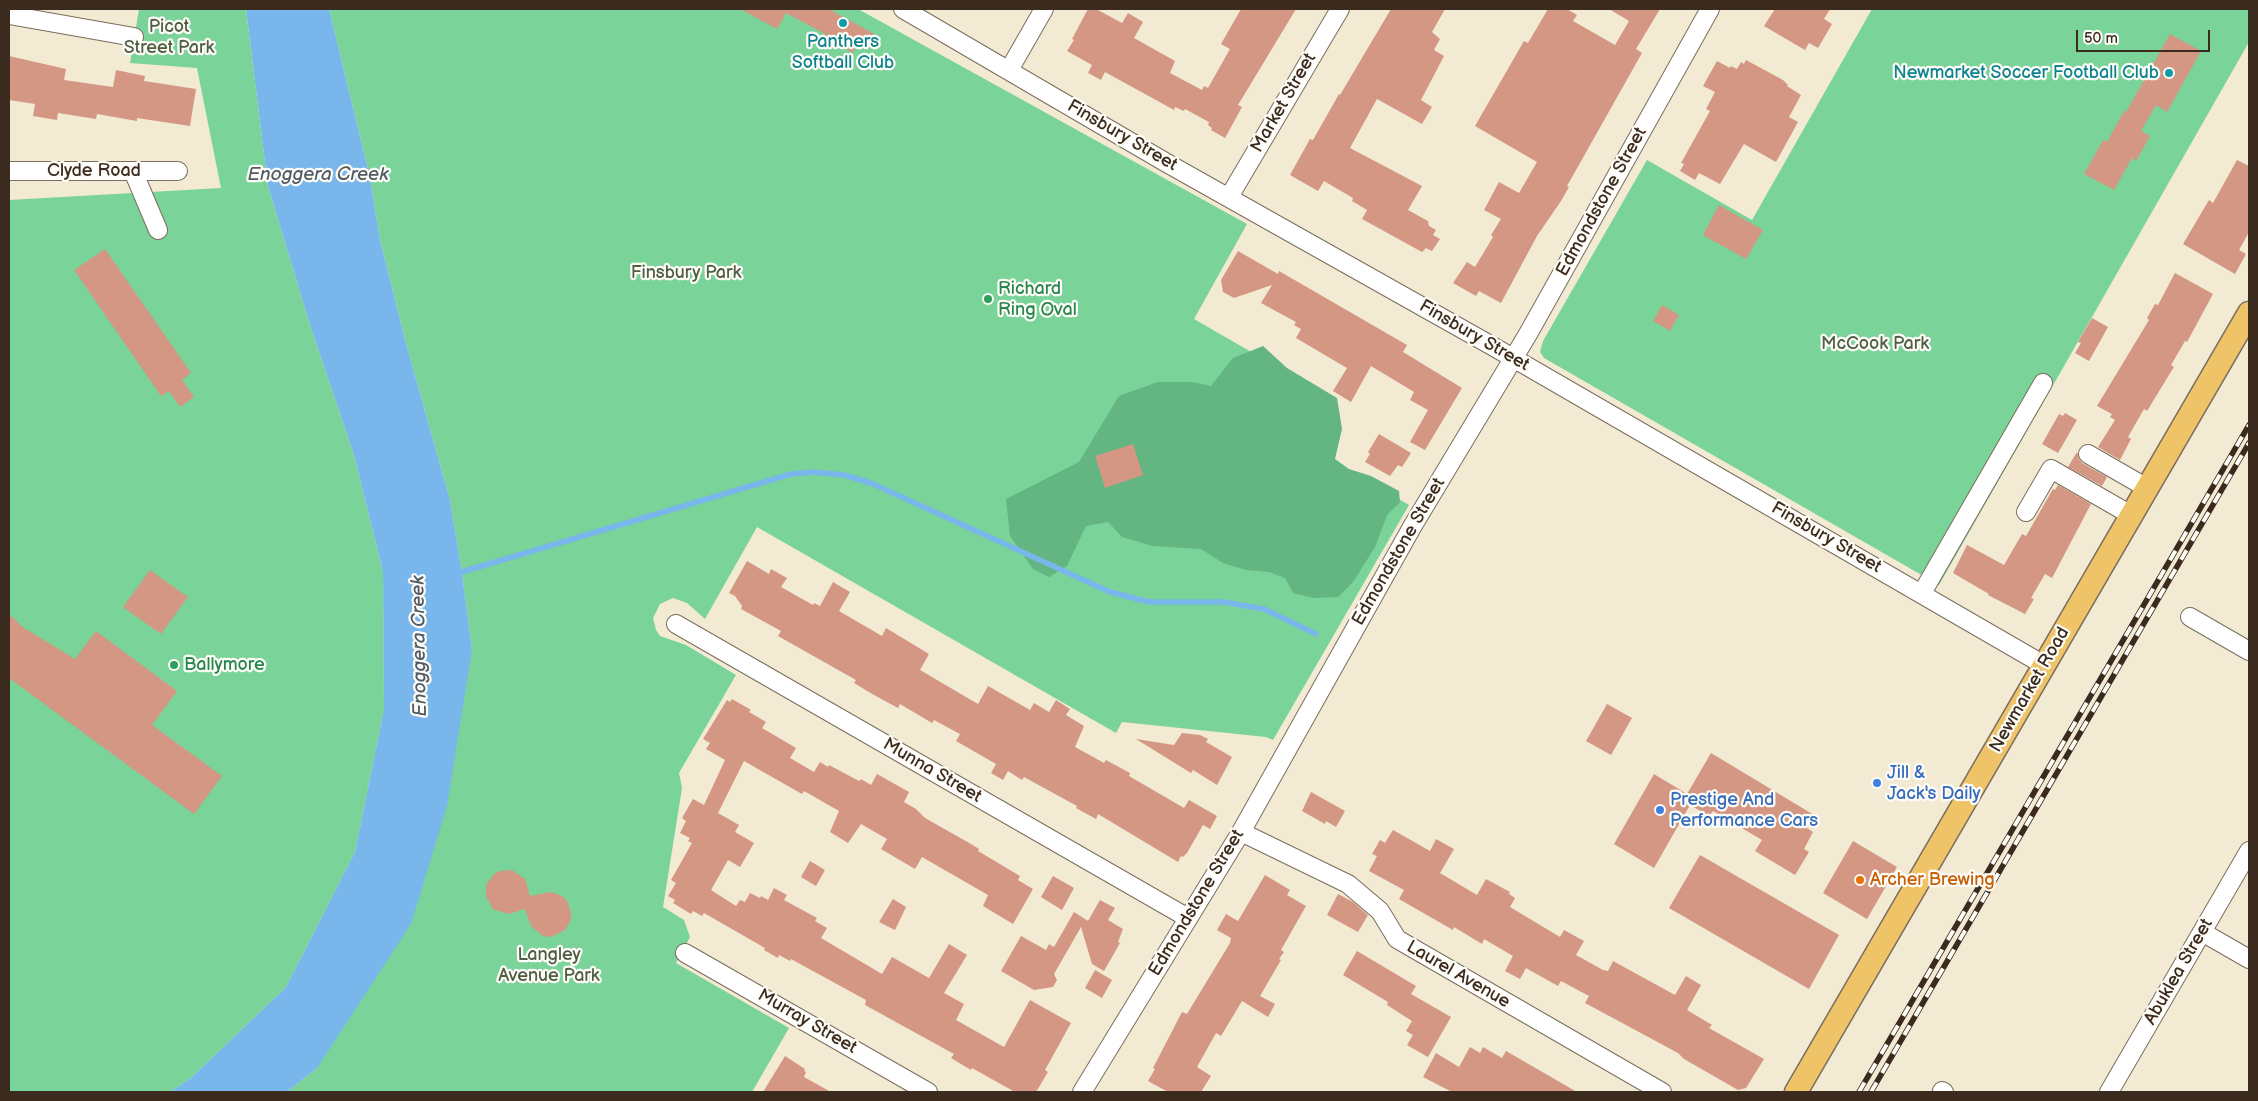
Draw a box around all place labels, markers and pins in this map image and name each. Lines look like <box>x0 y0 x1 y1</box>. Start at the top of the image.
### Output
marker: Panthers Softball Club <box>837 17 849 29</box>
place label: Panthers Softball Club <box>792 31 894 74</box>
place label: Newmarket Soccer Football Club <box>1893 62 2159 84</box>
marker: Newmarket Soccer Football Club <box>2163 67 2175 79</box>
place label: Richard Ring Oval <box>998 278 1077 320</box>
marker: Richard Ring Oval <box>982 293 994 305</box>
place label: Ballymore <box>184 654 265 676</box>
marker: Ballymore <box>168 659 180 671</box>
place label: Jill & Jack's Daily <box>1887 762 1981 804</box>
marker: Jill & Jack's Daily <box>1871 777 1883 789</box>
place label: Prestige And Performance Cars <box>1670 789 1818 832</box>
marker: Prestige And Performance Cars <box>1654 804 1666 816</box>
place label: Archer Brewing <box>1870 869 1995 891</box>
marker: Archer Brewing <box>1854 874 1866 886</box>

